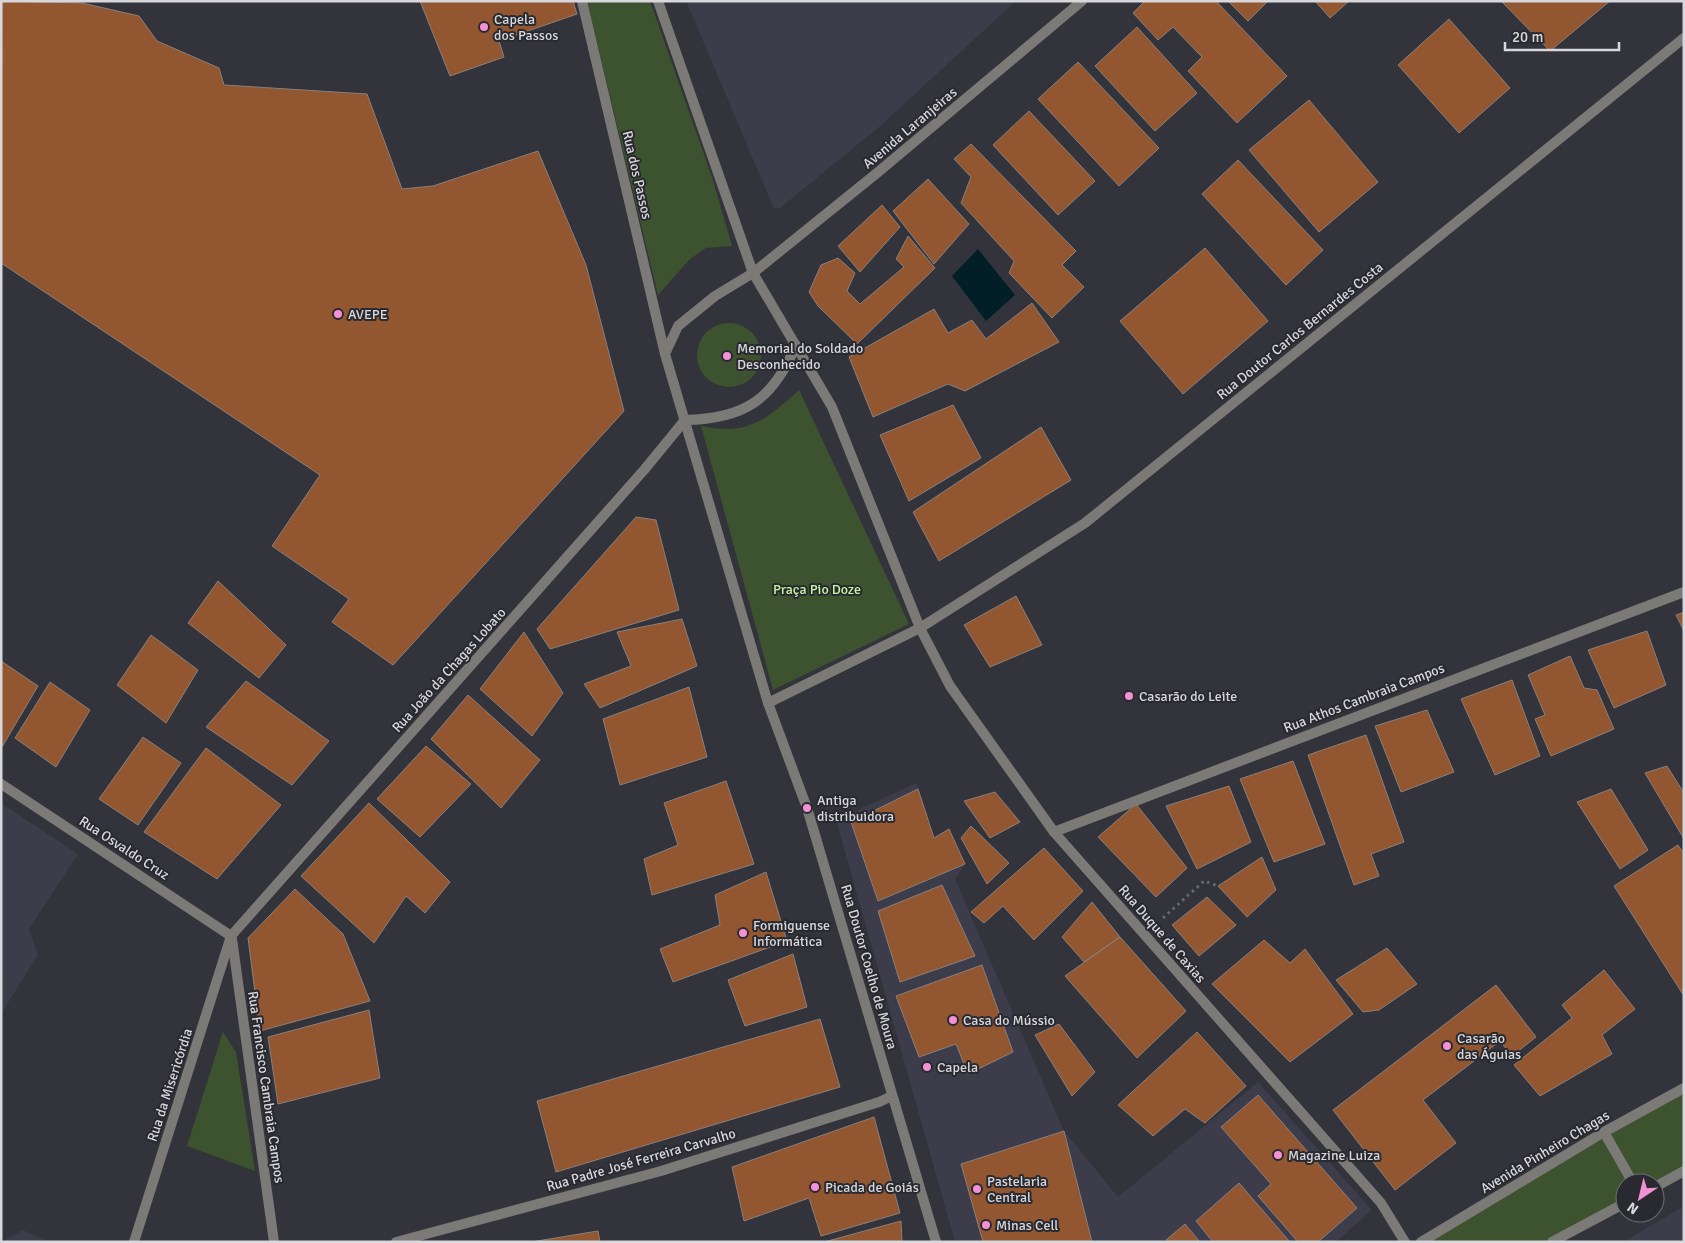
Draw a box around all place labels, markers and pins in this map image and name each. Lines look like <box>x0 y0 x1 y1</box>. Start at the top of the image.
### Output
place label: Capela dos Passos <box>494 11 558 44</box>
marker: Capela dos Passos <box>478 21 490 33</box>
place label: AVEPE <box>348 306 388 323</box>
marker: AVEPE <box>332 308 344 320</box>
place label: Memorial do Soldado Desconhecido <box>737 340 863 373</box>
marker: Memorial do Soldado Desconhecido <box>721 350 733 362</box>
place label: Casarão do Leite <box>1139 688 1237 705</box>
marker: Casarão do Leite <box>1123 690 1135 702</box>
place label: Antiga distribuidora <box>817 792 894 825</box>
marker: Antiga distribuidora <box>801 802 813 814</box>
place label: Formiguense Informática <box>753 917 830 950</box>
marker: Formiguense Informática <box>737 927 749 939</box>
place label: Casa do Mússio <box>963 1012 1055 1029</box>
marker: Casa do Mússio <box>947 1014 959 1026</box>
place label: Casarão das Águias <box>1457 1030 1521 1063</box>
marker: Casarão das Águias <box>1441 1040 1453 1052</box>
place label: Capela <box>937 1059 978 1076</box>
marker: Capela <box>921 1061 933 1073</box>
place label: Magazine Luiza <box>1288 1147 1380 1164</box>
marker: Magazine Luiza <box>1272 1149 1284 1161</box>
place label: Pastelaria Central <box>987 1173 1047 1206</box>
place label: Picada de Goiás <box>825 1179 919 1196</box>
marker: Picada de Goiás <box>809 1181 821 1193</box>
marker: Pastelaria Central <box>971 1183 983 1195</box>
place label: Minas Cell <box>996 1217 1058 1234</box>
marker: Minas Cell <box>980 1219 992 1231</box>

